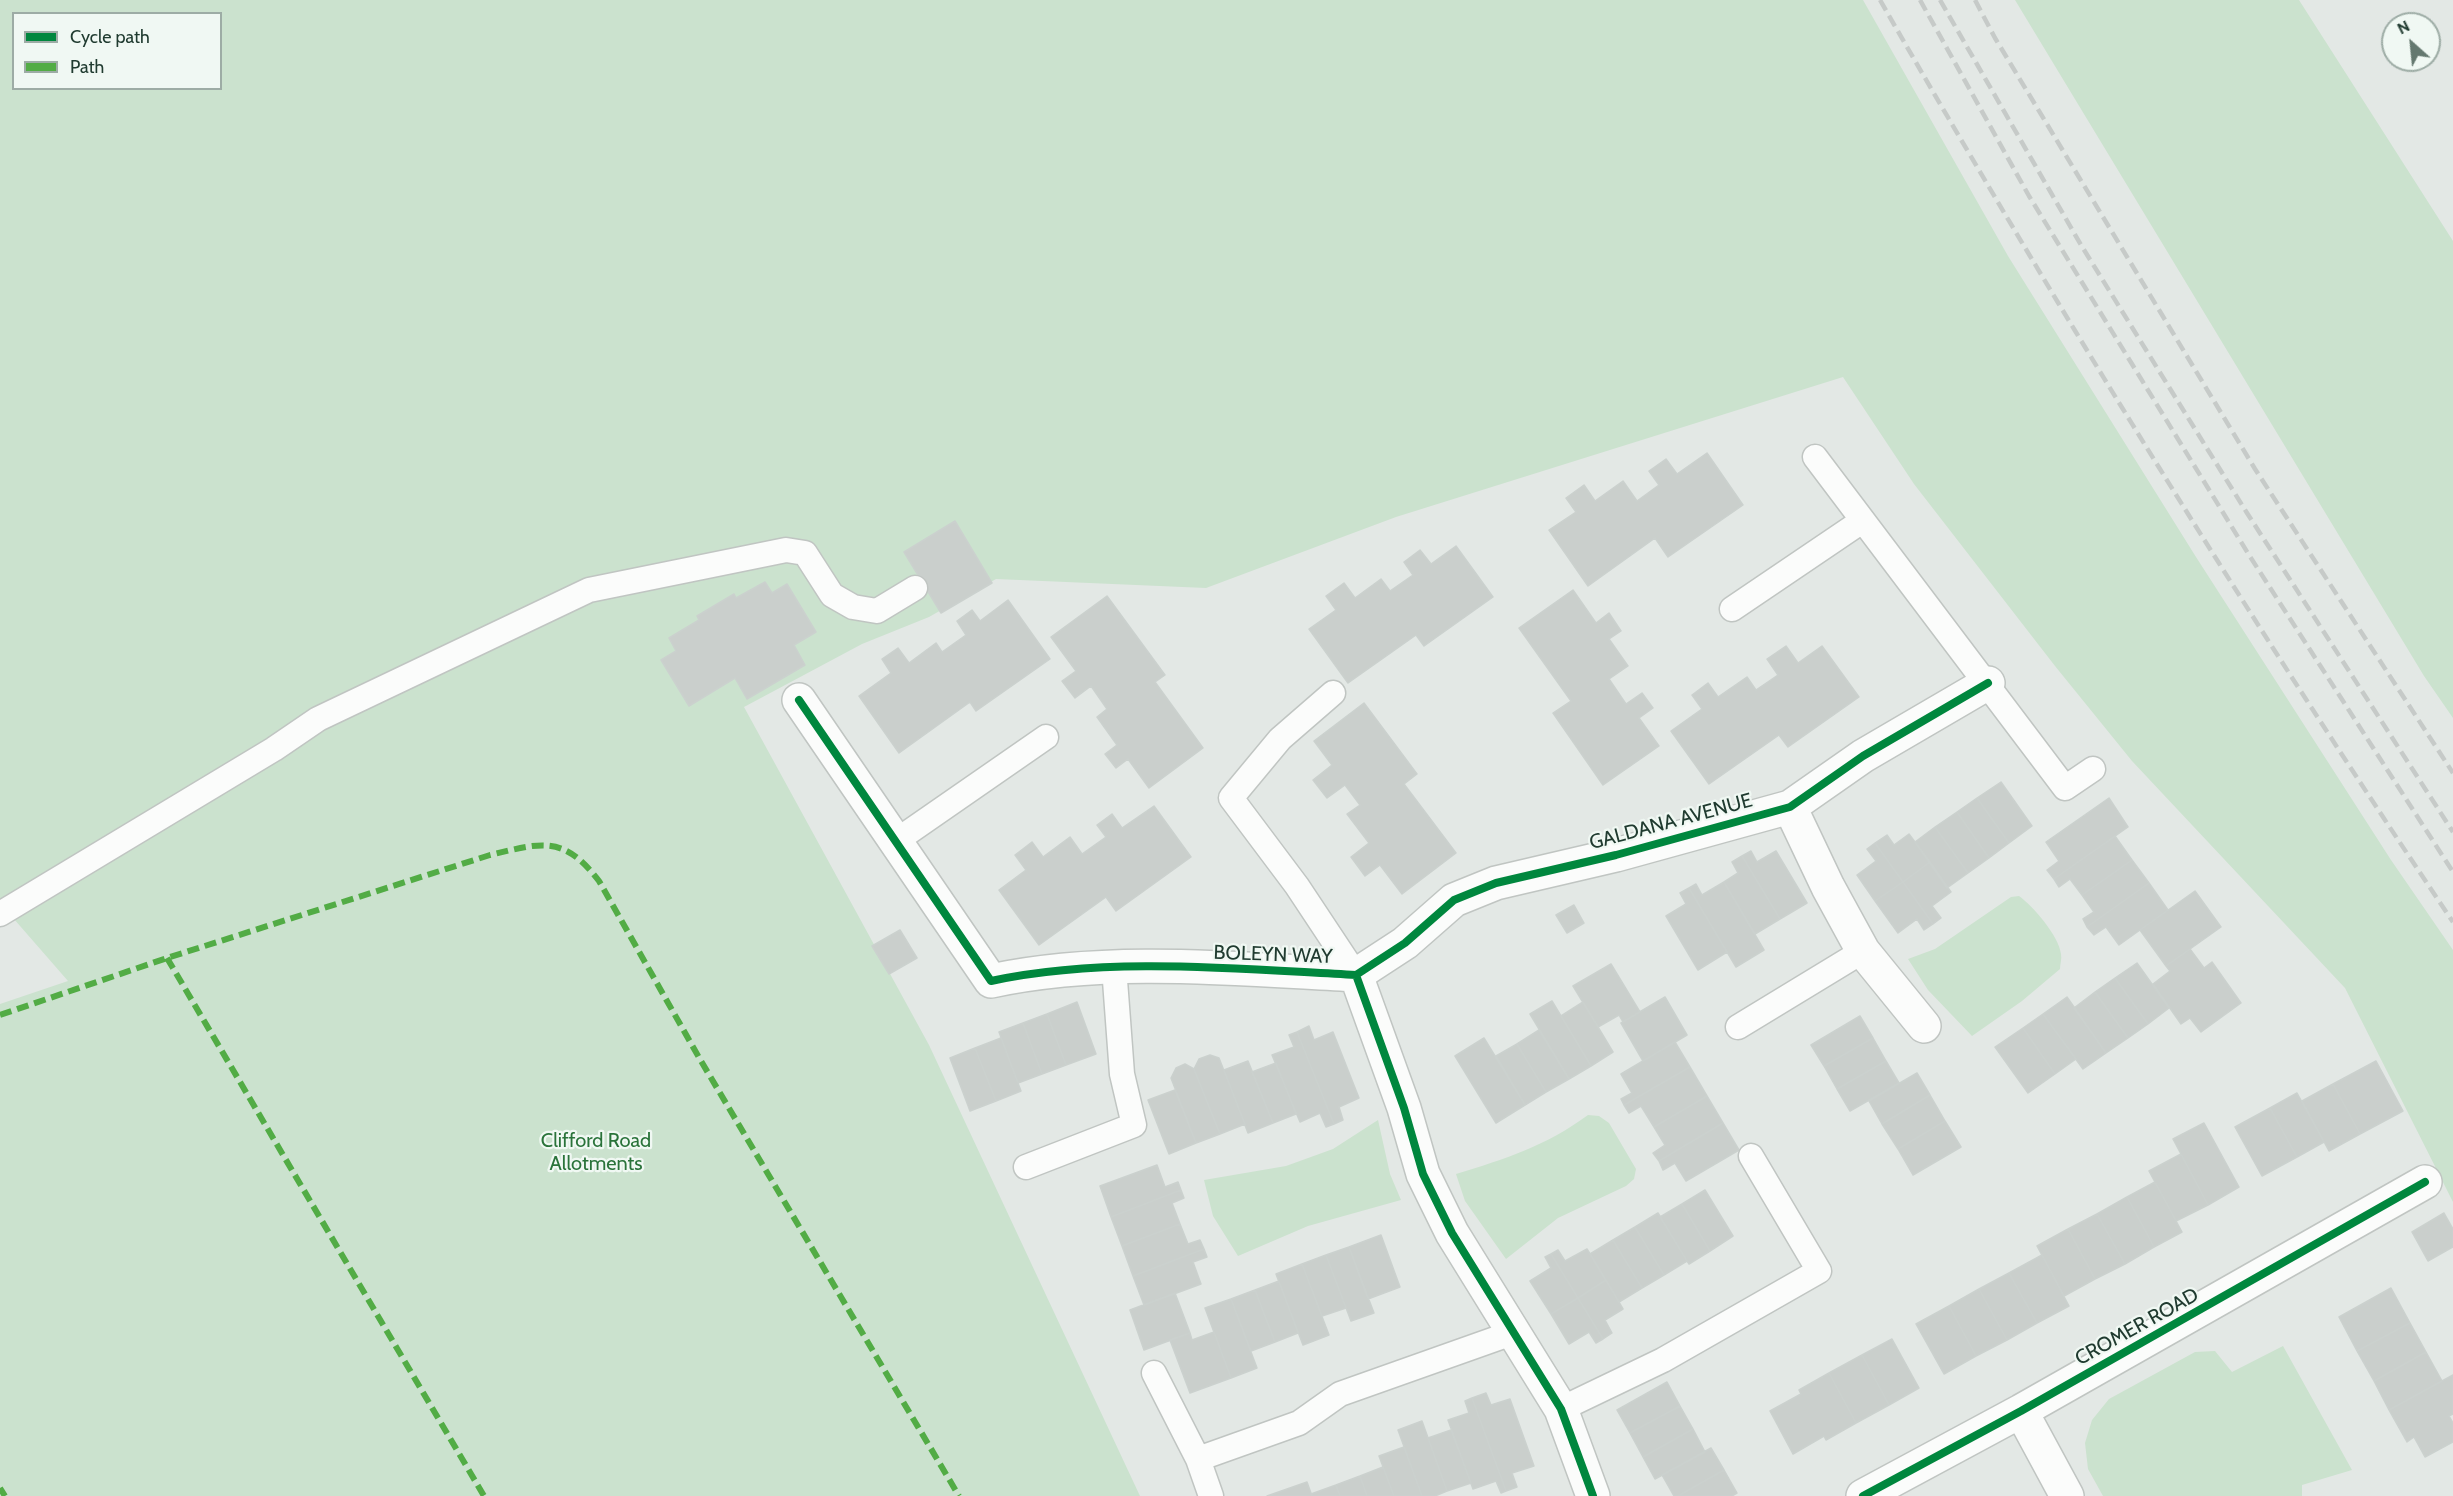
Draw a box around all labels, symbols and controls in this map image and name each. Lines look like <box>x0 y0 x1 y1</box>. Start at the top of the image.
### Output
legend <box>12 12 222 90</box>
north arrow <box>2381 12 2441 72</box>
text: N <box>2394 16 2413 38</box>
text: Cycle path <box>70 26 150 48</box>
text: Path <box>70 56 104 78</box>
street label: GALDANA AVENUE <box>1587 789 1755 855</box>
street label: BOLEYN WAY <box>1213 941 1333 969</box>
park label: Clifford Road Allotments <box>541 1129 651 1176</box>
street label: CROMER ROAD <box>2071 1283 2203 1371</box>

